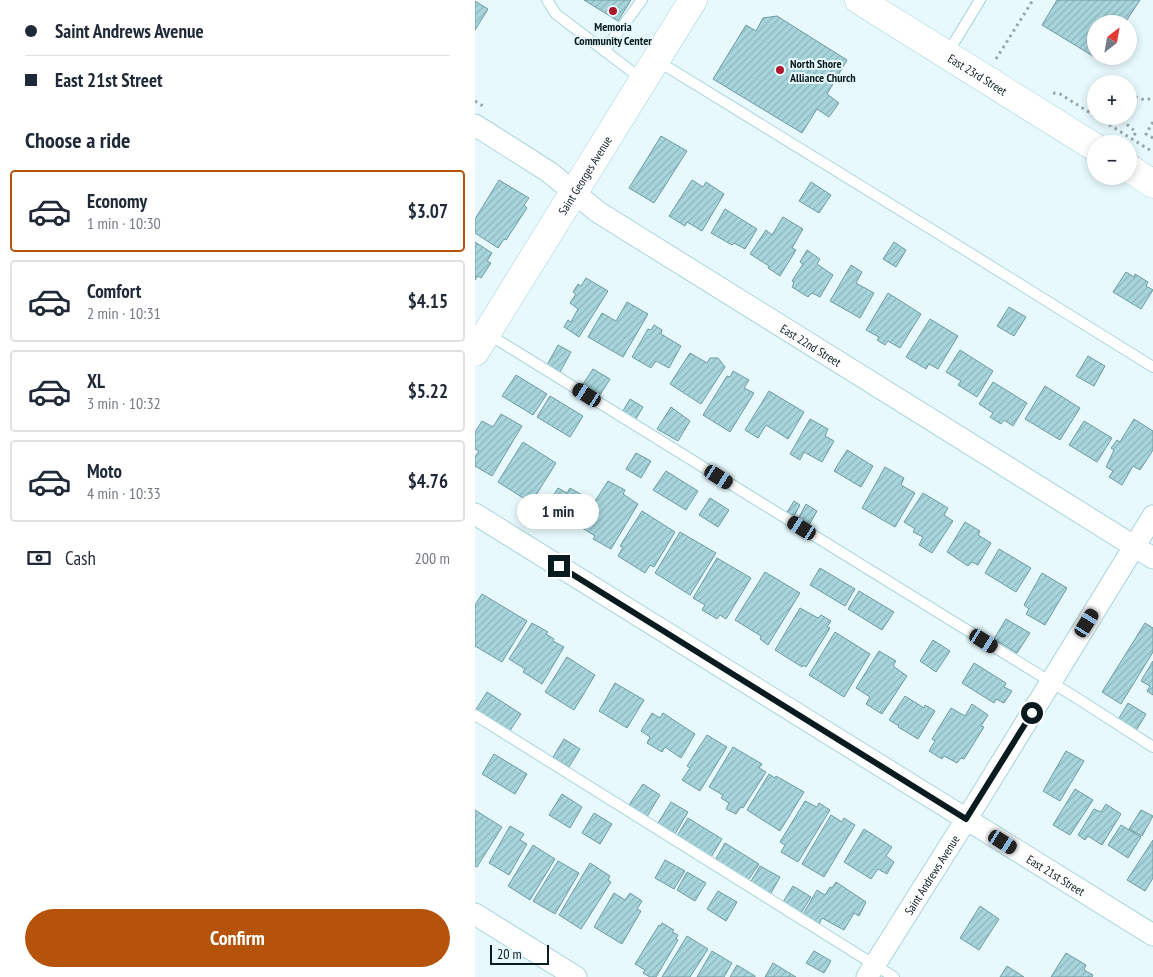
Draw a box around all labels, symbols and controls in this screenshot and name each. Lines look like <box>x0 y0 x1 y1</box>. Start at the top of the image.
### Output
marker: Memoria Community Center <box>607 5 619 17</box>
north arrow <box>1087 15 1137 65</box>
map controls <box>1087 15 1137 185</box>
text: Saint Andrews Avenue <box>55 19 204 43</box>
place label: Memoria Community Center <box>574 19 652 48</box>
street label: East 23rd Street <box>946 50 1011 99</box>
place label: North Shore Alliance Church <box>789 56 856 85</box>
marker: North Shore Alliance Church <box>774 64 786 76</box>
text: East 21st Street <box>55 68 163 92</box>
button: + <box>1087 75 1137 125</box>
text: Choose a ride <box>25 126 130 154</box>
street label: Saint Georges Avenue <box>554 133 615 217</box>
button: − <box>1087 135 1137 185</box>
icon: car <box>27 189 72 234</box>
text: Economy <box>87 189 147 213</box>
text: $3.07 <box>408 199 448 223</box>
text: 1 min · 10:30 <box>87 213 161 233</box>
icon: car <box>27 279 72 324</box>
text: Comfort <box>87 279 141 303</box>
text: $4.15 <box>408 289 448 313</box>
text: 2 min · 10:31 <box>87 303 161 323</box>
street label: East 22nd Street <box>778 320 845 370</box>
icon: car <box>27 369 72 414</box>
text: XL <box>87 369 105 393</box>
text: $5.22 <box>408 379 448 403</box>
car <box>570 381 603 409</box>
text: 3 min · 10:32 <box>87 393 161 413</box>
icon: car <box>27 459 72 504</box>
text: Moto <box>87 459 122 483</box>
car <box>702 463 735 491</box>
text: $4.76 <box>408 469 448 493</box>
text: 4 min · 10:33 <box>87 483 161 503</box>
callout: 1 min <box>518 494 600 528</box>
text: 1 min <box>542 501 574 521</box>
car <box>785 514 818 542</box>
icon: cash <box>25 544 53 572</box>
text: Cash <box>65 546 96 570</box>
text: 200 m <box>415 548 450 568</box>
route end <box>548 555 570 577</box>
car <box>1072 606 1101 640</box>
car <box>967 627 1000 655</box>
route start <box>1021 702 1043 724</box>
car <box>986 828 1019 856</box>
street label: Saint Andrews Avenue <box>901 832 962 917</box>
street label: East 21st Street <box>1024 851 1088 899</box>
button: Confirm <box>25 909 450 967</box>
scale bar <box>490 942 549 965</box>
text: 20 m <box>497 945 522 963</box>

